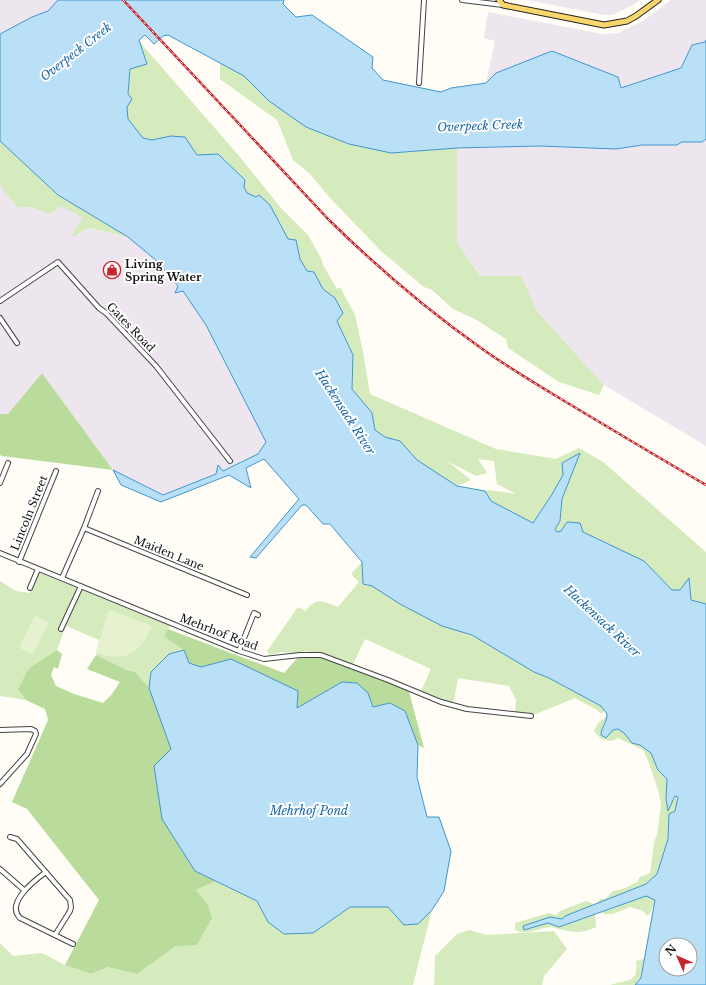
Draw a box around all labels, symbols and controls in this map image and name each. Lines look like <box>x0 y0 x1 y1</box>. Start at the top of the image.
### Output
water label: Overpeck Creek <box>37 19 114 84</box>
water label: Overpeck Creek <box>437 117 523 134</box>
place label: Living Spring Water <box>125 257 202 284</box>
shop icon: Living Spring Water <box>102 260 122 280</box>
street label: Gates Road <box>104 299 159 355</box>
water label: Hackensack River <box>312 365 379 458</box>
street label: Lincoln Street <box>8 473 51 553</box>
street label: Maiden Lane <box>132 533 206 573</box>
water label: Hackensack River <box>560 581 644 660</box>
street label: Mehrhof Road <box>178 611 261 654</box>
water label: Mehrhof Pond <box>269 803 349 818</box>
north arrow <box>658 937 698 977</box>
text: N <box>662 941 680 959</box>

